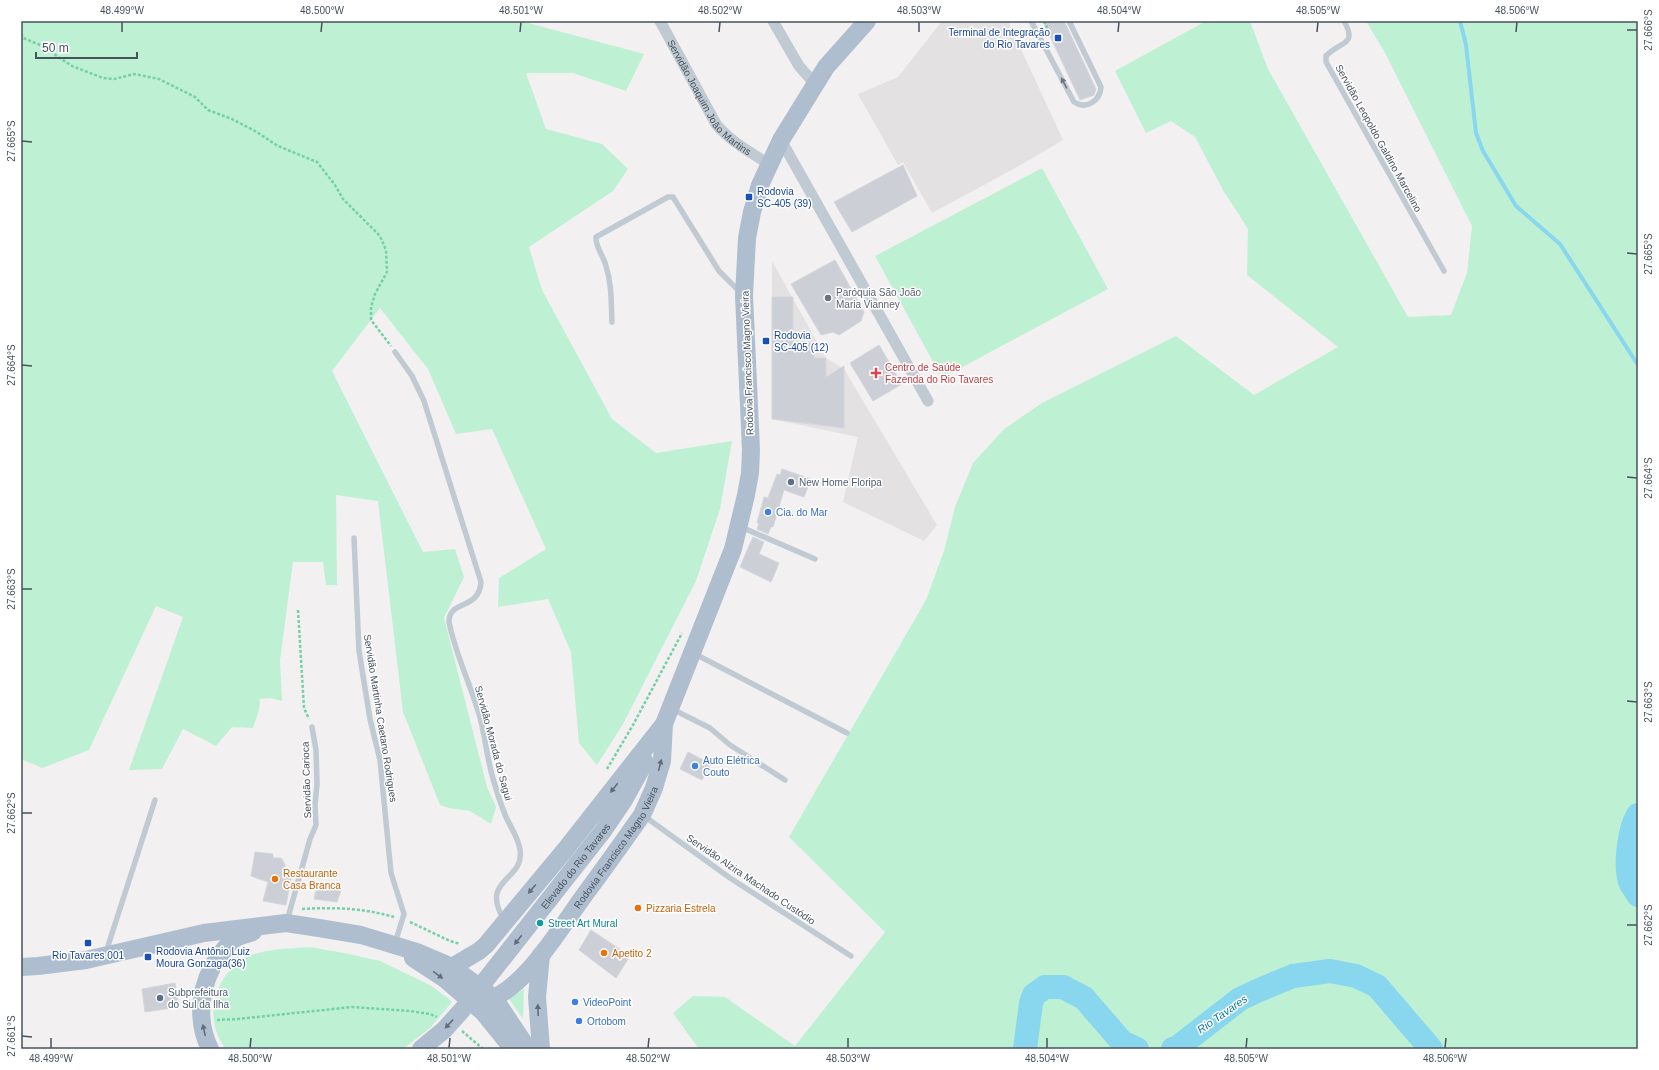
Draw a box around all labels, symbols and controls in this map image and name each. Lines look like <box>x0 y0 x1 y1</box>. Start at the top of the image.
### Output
text: 48.499°W <box>100 5 145 16</box>
text: 48.500°W <box>300 5 345 16</box>
text: 48.501°W <box>499 5 544 16</box>
text: 48.502°W <box>698 5 743 16</box>
text: 48.503°W <box>897 5 942 16</box>
text: 48.504°W <box>1097 5 1142 16</box>
text: 48.505°W <box>1296 5 1341 16</box>
text: 48.506°W <box>1495 5 1540 16</box>
text: 27.666°S <box>1643 9 1654 51</box>
place label: Terminal de Integração do Rio Tavares <box>948 27 1050 50</box>
marker: Terminal de Integração do Rio Tavares <box>1053 33 1063 43</box>
scale bar <box>36 34 137 60</box>
street label: Servidão Joaquim João Martins <box>665 38 753 157</box>
text: 50 m <box>42 41 69 55</box>
street label: Servidão Leopoldo Galdino Marcelino <box>1333 63 1424 214</box>
one-way arrow <box>1061 77 1067 89</box>
text: 27.665°S <box>6 120 17 162</box>
place label: Rodovia SC-405 (39) <box>757 186 811 209</box>
marker: Rodovia SC-405 (39) <box>744 192 754 202</box>
text: 27.665°S <box>1643 233 1654 275</box>
place label: Paróquia São João Maria Vianney <box>836 287 922 310</box>
street label: Rodovia Francisco Magno Vieira <box>739 290 756 435</box>
marker: Paróquia São João Maria Vianney <box>823 293 833 303</box>
place label: Rodovia SC-405 (12) <box>774 330 828 353</box>
marker: Rodovia SC-405 (12) <box>761 336 771 346</box>
text: 27.664°S <box>6 344 17 386</box>
place label: Centro de Saúde Fazenda do Rio Tavares <box>885 362 993 385</box>
marker: Centro de Saúde Fazenda do Rio Tavares <box>870 367 882 379</box>
text: 27.664°S <box>1643 457 1654 499</box>
marker: New Home Floripa <box>786 477 796 487</box>
place label: New Home Floripa <box>799 477 882 488</box>
marker: Cia. do Mar <box>763 507 773 517</box>
place label: Cia. do Mar <box>776 507 828 518</box>
text: 27.663°S <box>6 568 17 610</box>
street label: Servidão Martinha Caetano Rodrigues <box>362 633 399 803</box>
text: 27.663°S <box>1643 681 1654 723</box>
street label: Servidão Morada do Sagui <box>473 685 514 802</box>
street label: Servidão Carioca <box>300 741 313 819</box>
place label: Auto Elétrica Couto <box>703 755 760 778</box>
one-way arrow <box>658 759 664 772</box>
marker: Auto Elétrica Couto <box>690 761 700 771</box>
one-way arrow <box>609 782 618 793</box>
street label: Rodovia Francisco Magno Vieira <box>572 784 660 911</box>
text: 27.662°S <box>6 792 17 834</box>
street label: Elevado do Rio Tavares <box>539 821 613 911</box>
street label: Servidão Alzira Machado Custódio <box>684 832 818 927</box>
place label: Restaurante Casa Branca <box>283 868 341 891</box>
marker: Restaurante Casa Branca <box>270 874 280 884</box>
one-way arrow <box>527 883 536 894</box>
marker: Pizzaria Estrela <box>633 903 643 913</box>
place label: Pizzaria Estrela <box>646 903 716 914</box>
text: 27.662°S <box>1643 904 1654 946</box>
marker: Street Art Mural <box>535 918 545 928</box>
place label: Street Art Mural <box>548 918 617 929</box>
one-way arrow <box>513 934 522 945</box>
marker: Rio Tavares 001 <box>83 938 93 948</box>
place label: Rodovia Antônio Luiz Moura Gonzaga(36) <box>156 946 250 969</box>
marker: Apetito 2 <box>599 948 609 958</box>
place label: Apetito 2 <box>612 948 652 959</box>
place label: Rio Tavares 001 <box>52 950 124 961</box>
marker: Rodovia Antônio Luiz Moura Gonzaga(36) <box>143 952 153 962</box>
one-way arrow <box>433 971 443 979</box>
place label: Subprefeitura do Sul da Ilha <box>168 987 230 1010</box>
water label: Rio Tavares <box>1195 992 1250 1036</box>
marker: Subprefeitura do Sul da Ilha <box>155 993 165 1003</box>
marker: VideoPoint <box>570 997 580 1007</box>
place label: VideoPoint <box>583 997 631 1008</box>
one-way arrow <box>534 1004 541 1016</box>
text: 27.661°S <box>6 1015 17 1057</box>
marker: Ortobom <box>574 1016 584 1026</box>
place label: Ortobom <box>587 1016 626 1027</box>
one-way arrow <box>444 1019 454 1029</box>
one-way arrow <box>200 1024 206 1036</box>
text: 48.499°W <box>29 1053 74 1064</box>
text: 48.500°W <box>228 1053 273 1064</box>
text: 48.501°W <box>427 1053 472 1064</box>
text: 48.502°W <box>626 1053 671 1064</box>
text: 48.503°W <box>826 1053 871 1064</box>
text: 48.504°W <box>1025 1053 1070 1064</box>
text: 48.505°W <box>1224 1053 1269 1064</box>
text: 48.506°W <box>1423 1053 1468 1064</box>

